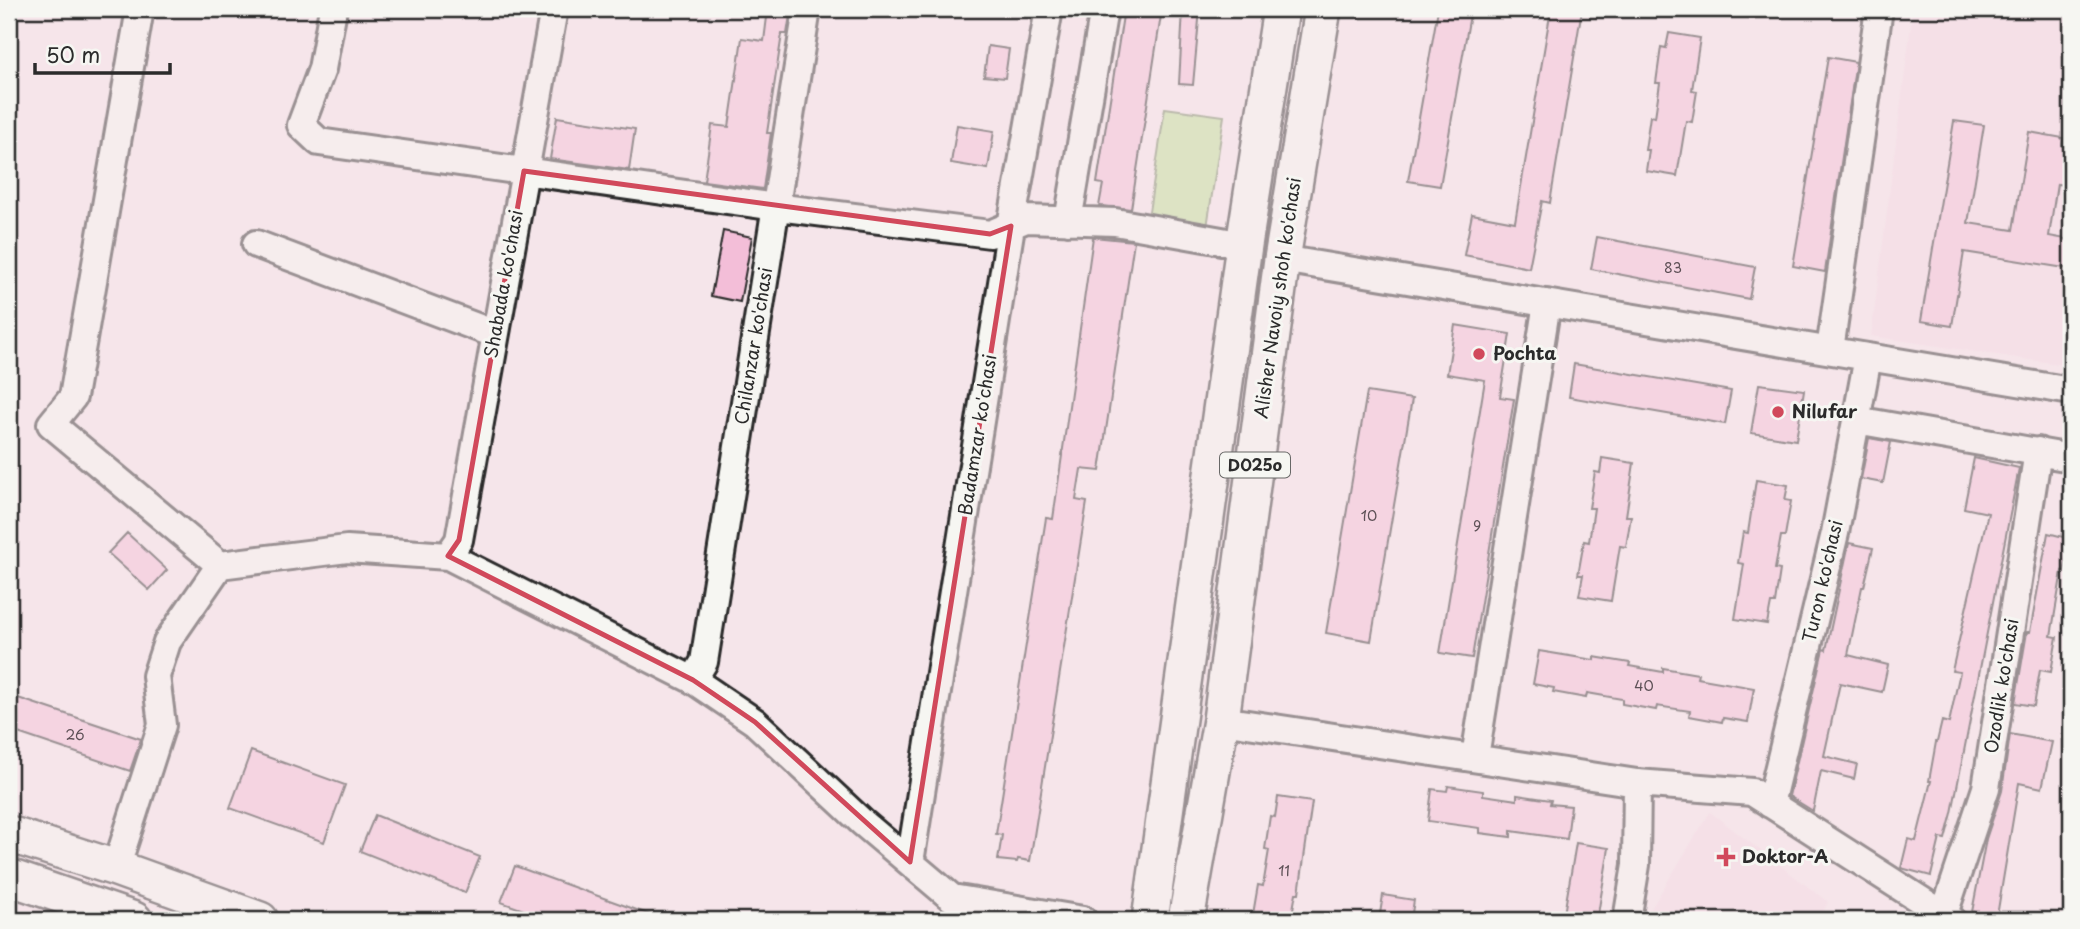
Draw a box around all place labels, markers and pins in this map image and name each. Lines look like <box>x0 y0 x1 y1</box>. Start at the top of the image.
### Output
place label: Pochta <box>1493 339 1557 366</box>
marker: Pochta <box>1471 346 1487 362</box>
place label: Nilufar <box>1792 397 1858 424</box>
marker: Nilufar <box>1770 404 1786 420</box>
place label: Doktor-A <box>1742 842 1828 869</box>
marker: Doktor-A <box>1716 847 1736 867</box>

